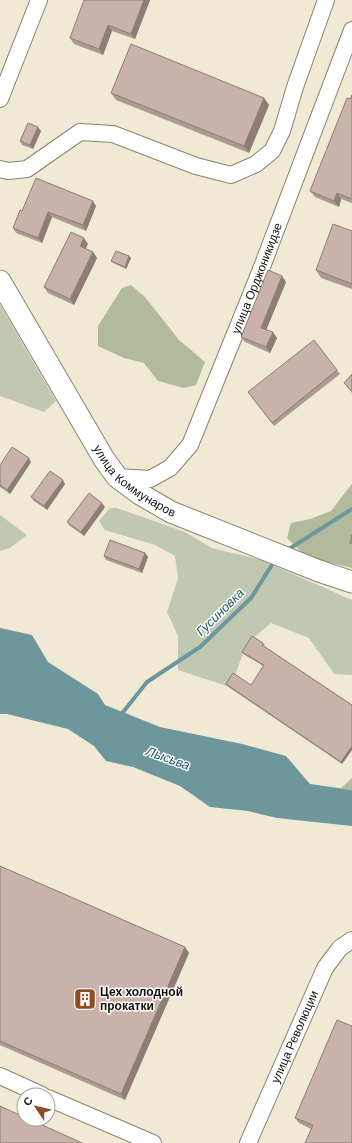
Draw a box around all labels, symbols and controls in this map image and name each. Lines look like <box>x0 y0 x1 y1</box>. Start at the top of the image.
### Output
street label: улица Орджоникидзе <box>229 220 285 336</box>
street label: улица Коммунаров <box>90 442 177 520</box>
water label: Гусиновка <box>193 585 247 639</box>
water label: Лысьва <box>143 743 192 773</box>
place label: Цех холодной прокатки <box>100 985 183 1013</box>
building icon: Цех холодной прокатки <box>72 986 98 1012</box>
street label: улица Революции <box>268 988 321 1085</box>
north arrow <box>16 1087 56 1127</box>
text: С <box>21 1095 35 1108</box>

